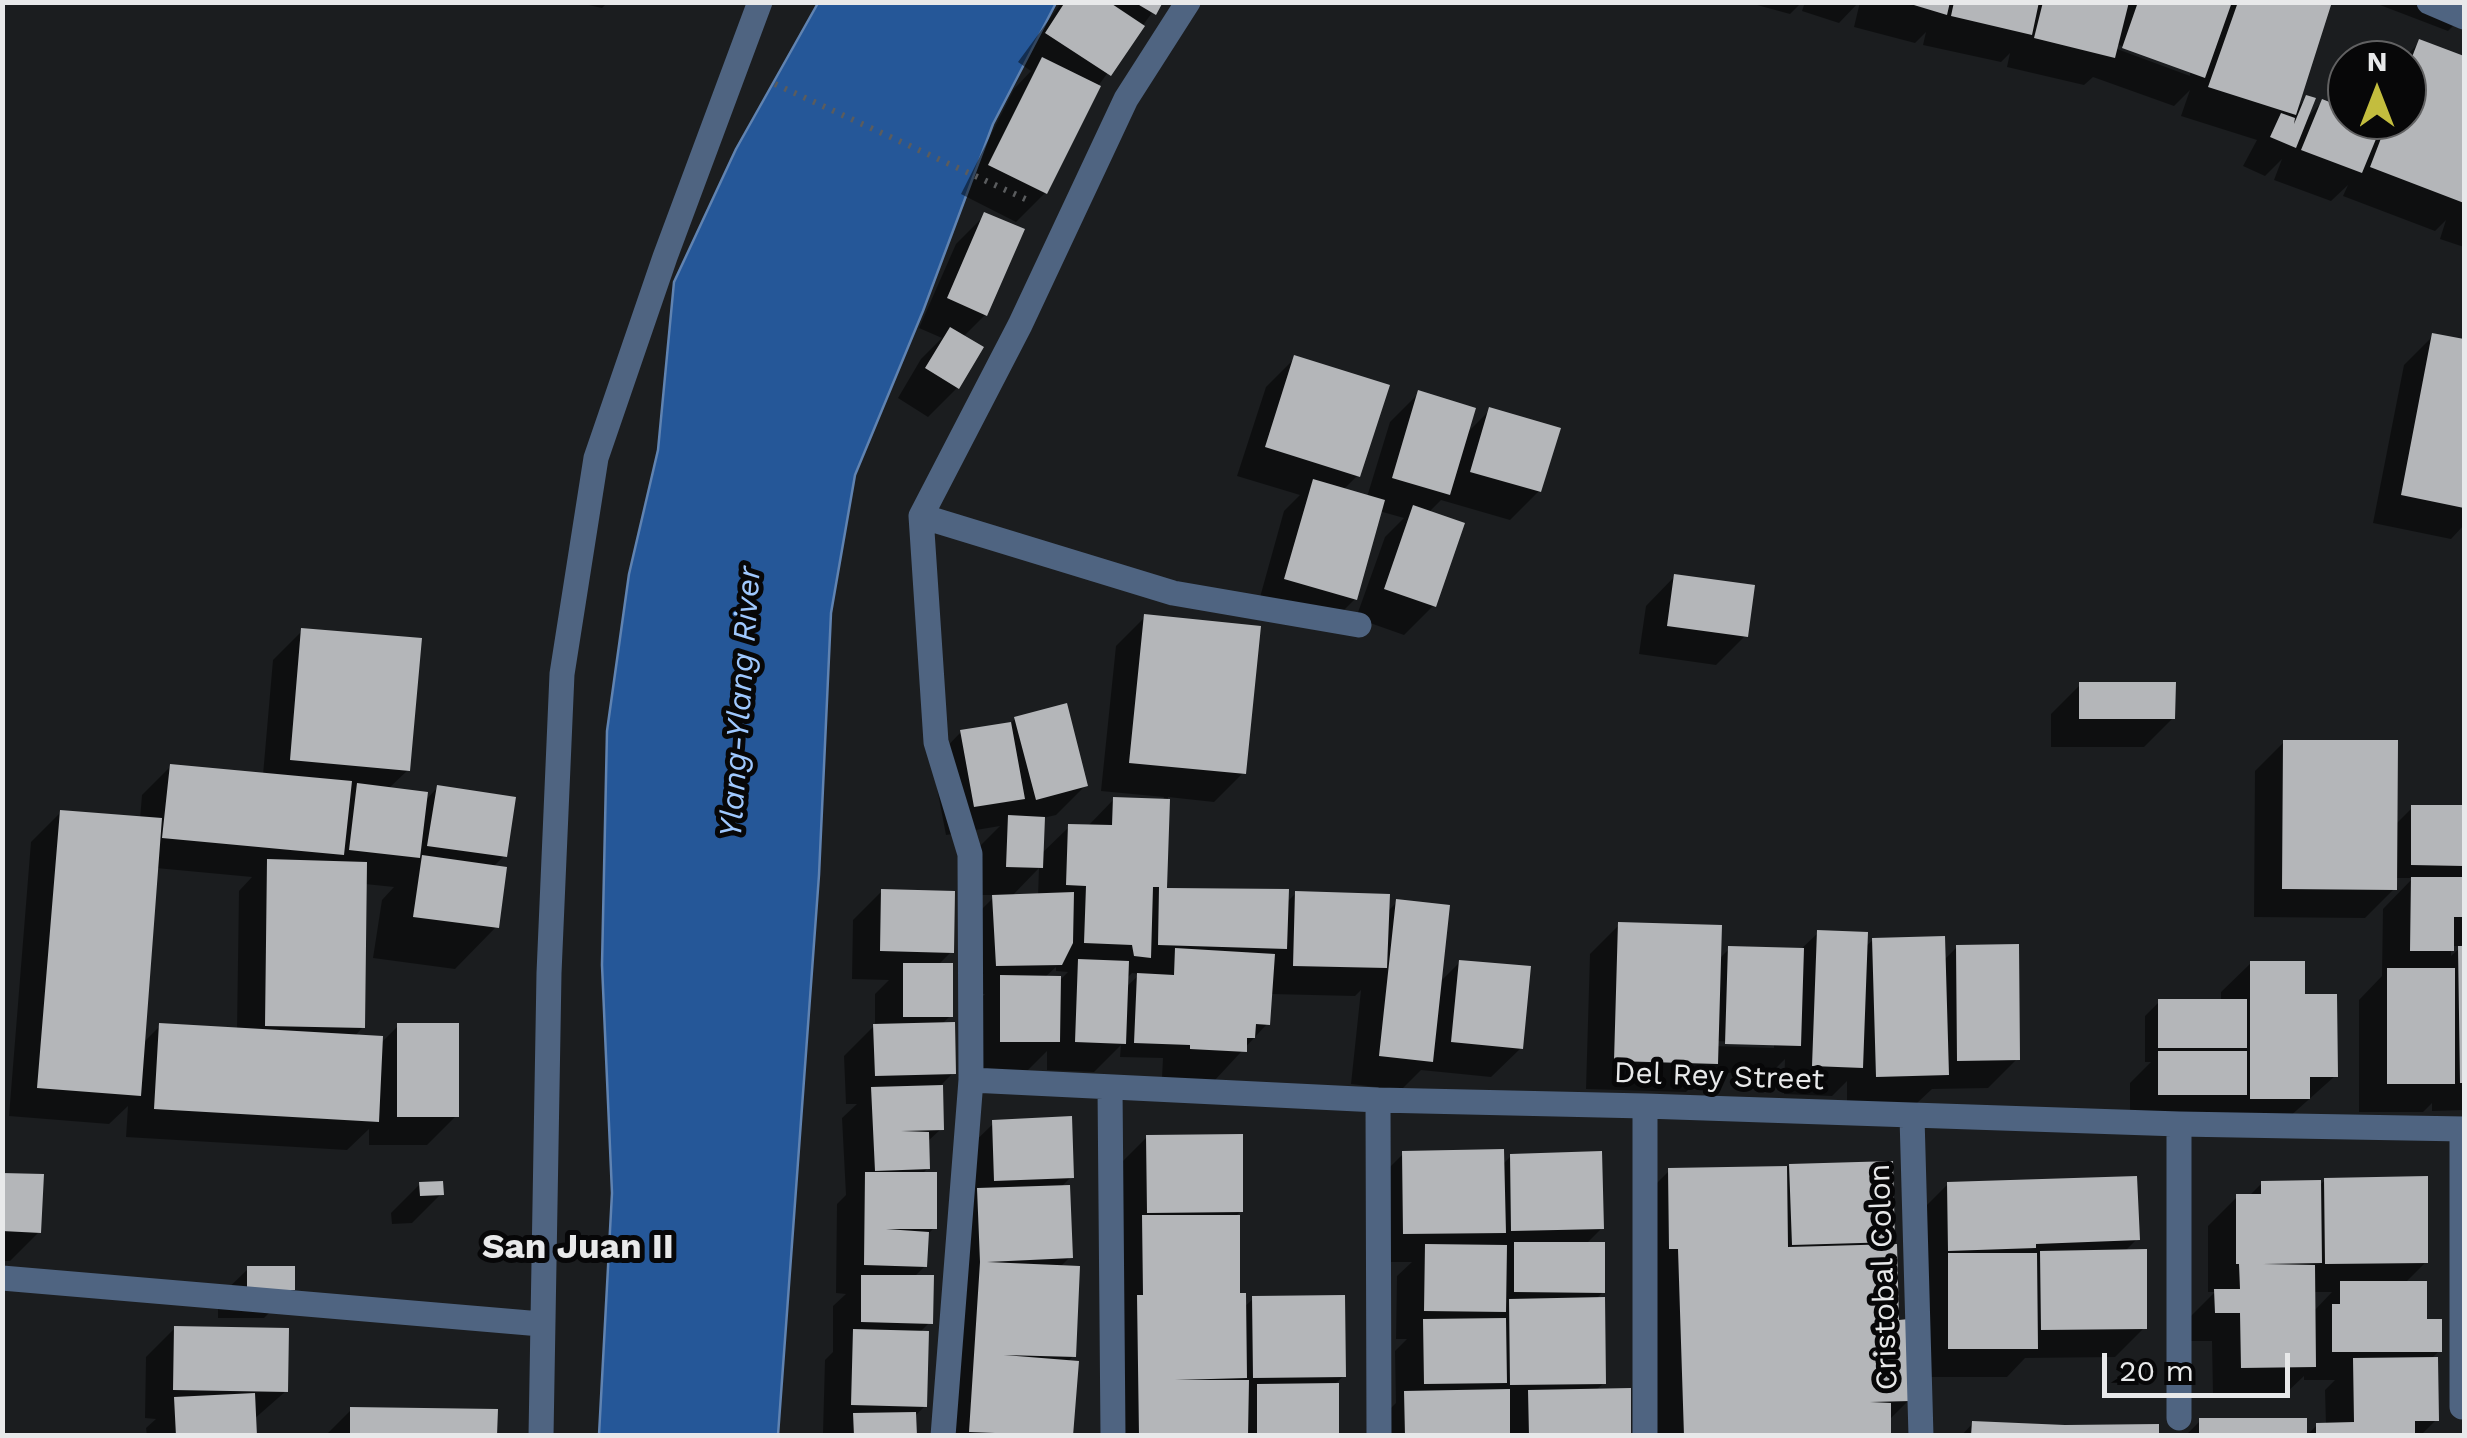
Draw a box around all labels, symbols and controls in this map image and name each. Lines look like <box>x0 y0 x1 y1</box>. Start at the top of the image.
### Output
north arrow <box>2327 40 2427 140</box>
text: N <box>2367 45 2387 78</box>
water label: Ylang-Ylang River <box>712 565 770 839</box>
street label: Del Rey Street <box>1613 1055 1825 1099</box>
street label: Cristobal Colon <box>1862 1163 1906 1391</box>
district label: San Juan II <box>482 1227 674 1269</box>
scale bar <box>2107 1333 2294 1395</box>
text: 20 m <box>2119 1353 2194 1388</box>

